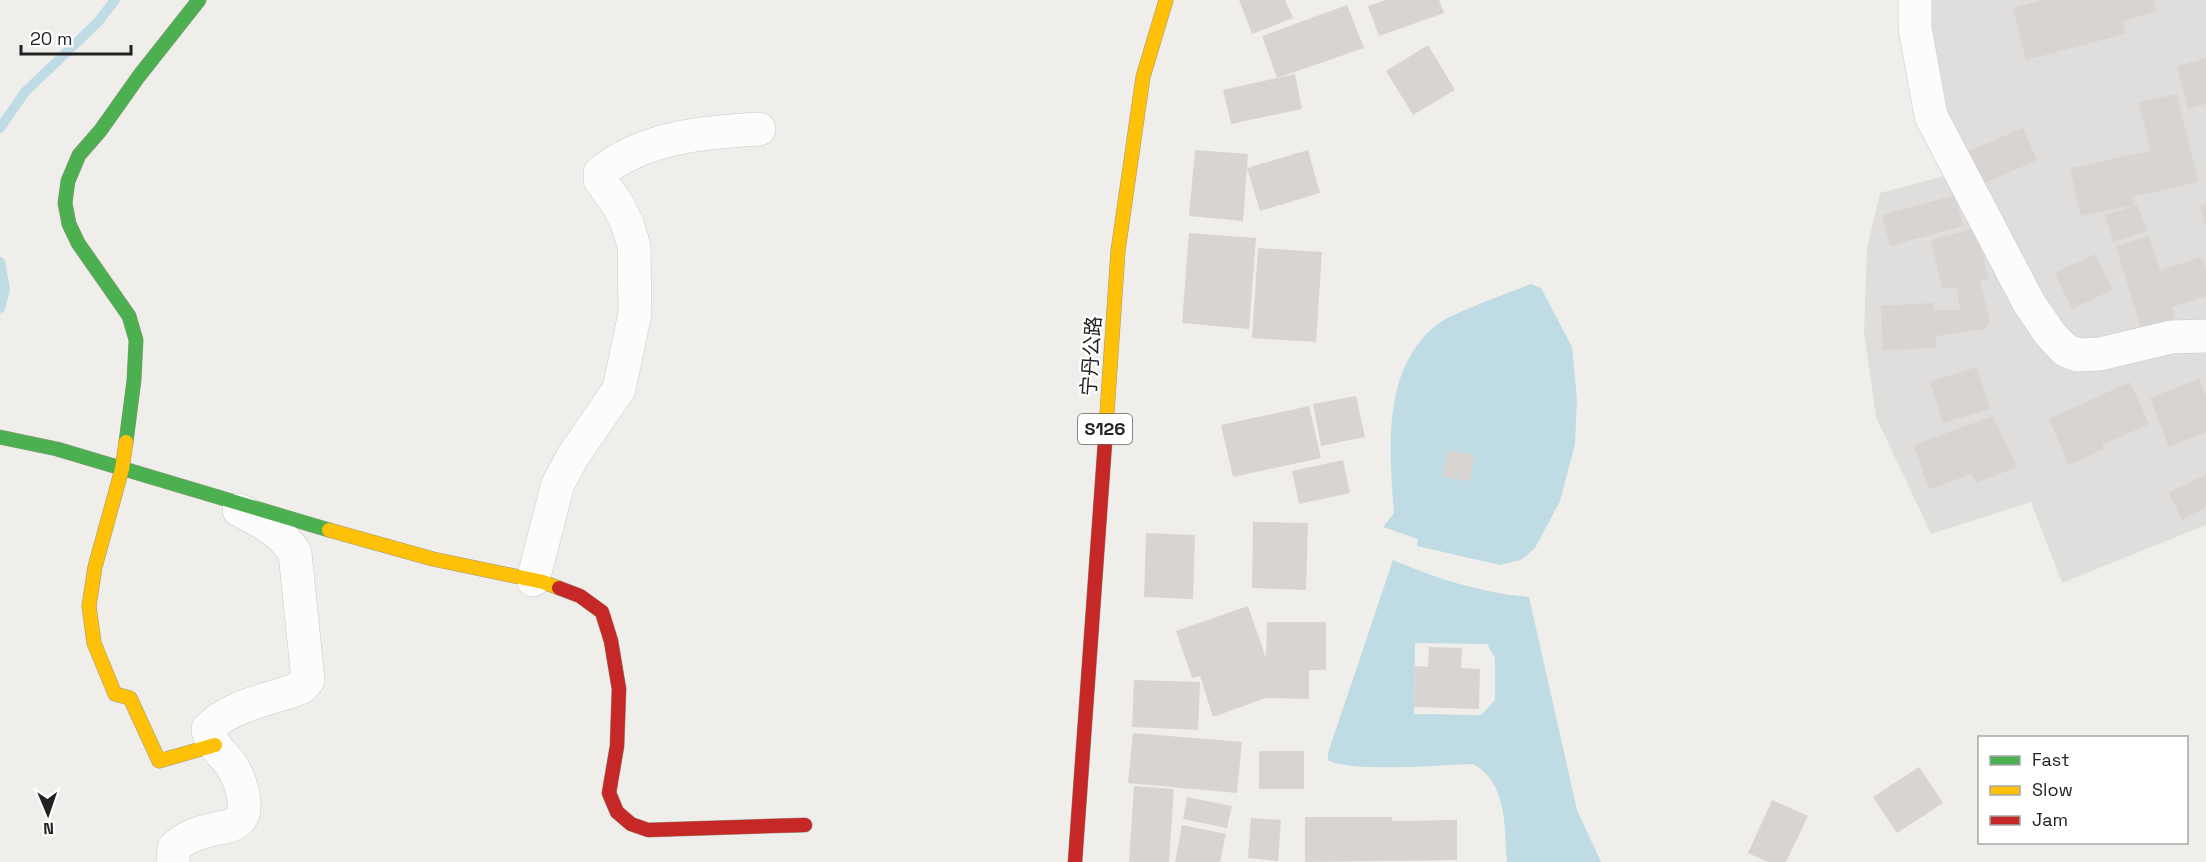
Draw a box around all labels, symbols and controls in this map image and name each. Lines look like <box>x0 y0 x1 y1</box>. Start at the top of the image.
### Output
scale bar <box>21 18 130 56</box>
text: 20 m <box>30 27 73 50</box>
street label: 宁丹公路 <box>1075 315 1107 397</box>
road number: S126 <box>1078 414 1132 444</box>
legend <box>1978 736 2188 844</box>
text: Fast <box>2032 748 2069 771</box>
text: Slow <box>2032 778 2073 801</box>
north arrow <box>18 784 78 844</box>
text: Jam <box>2032 808 2068 831</box>
text: N <box>43 818 54 839</box>

